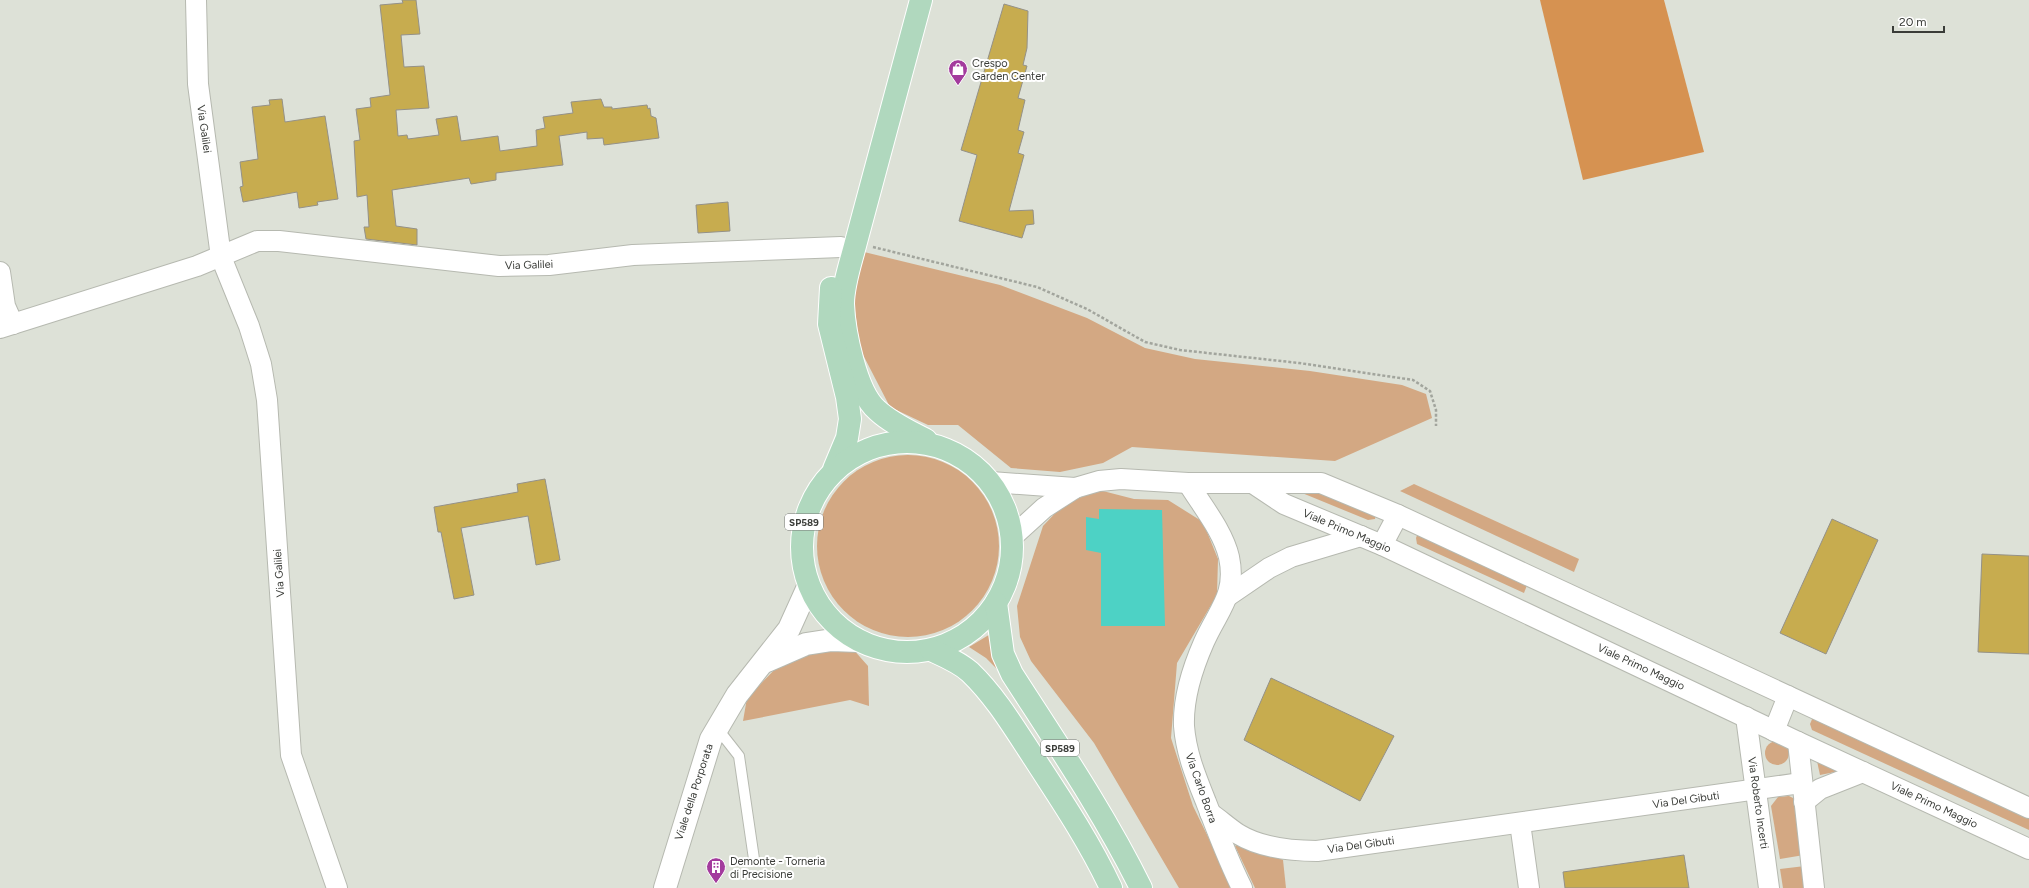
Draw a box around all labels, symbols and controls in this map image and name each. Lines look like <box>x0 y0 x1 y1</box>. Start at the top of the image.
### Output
scale bar <box>1893 8 1944 34</box>
text: 20 m <box>1899 15 1927 29</box>
place label: Crespo Garden Center <box>972 57 1045 83</box>
shop icon: Crespo Garden Center <box>947 58 969 86</box>
street label: Via Galilei <box>194 104 214 154</box>
street label: Via Galilei <box>505 258 553 272</box>
street label: Viale Primo Maggio <box>1301 507 1393 555</box>
road number: SP589 <box>785 514 823 530</box>
street label: Via Galilei <box>271 548 287 598</box>
street label: Viale Primo Maggio <box>1595 641 1687 693</box>
road number: SP589 <box>1041 740 1079 756</box>
street label: Viale della Porporata <box>672 742 716 842</box>
street label: Via Carlo Borra <box>1182 751 1220 825</box>
street label: Via Roberto Incerti <box>1745 756 1771 850</box>
street label: Viale Primo Maggio <box>1888 779 1980 831</box>
street label: Via Del Gibuti <box>1652 789 1720 811</box>
street label: Via Del Gibuti <box>1327 834 1395 856</box>
place label: Demonte - Torneria di Precisione <box>730 855 825 881</box>
building icon: Demonte - Torneria di Precisione <box>705 856 727 884</box>

